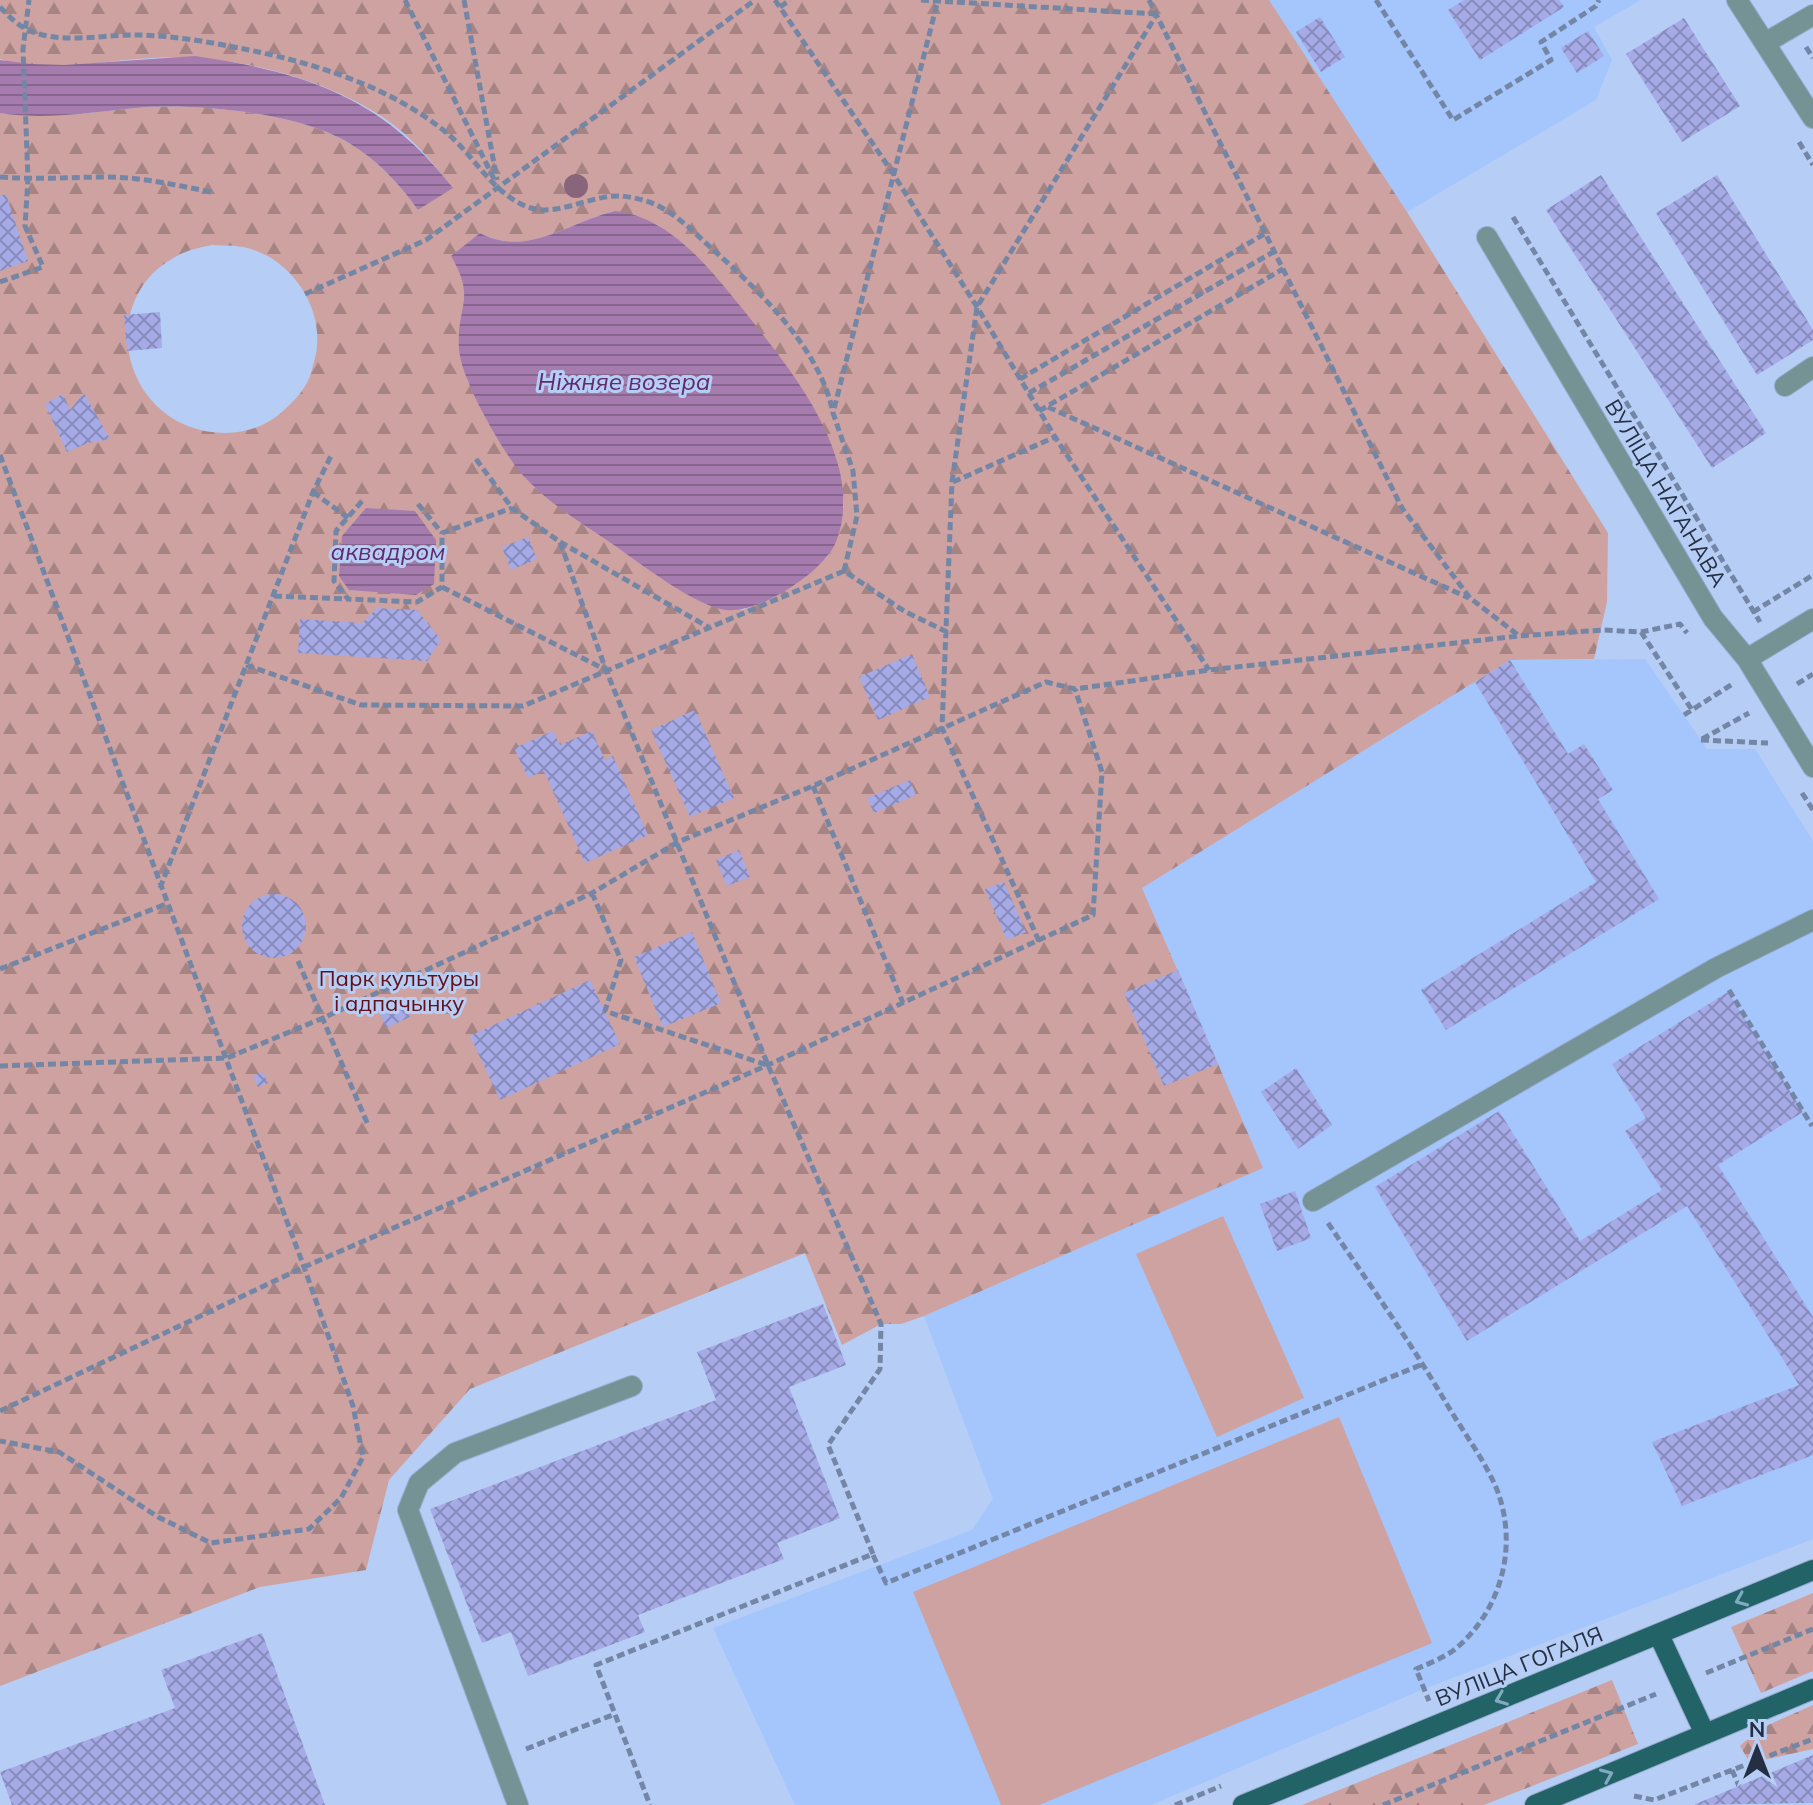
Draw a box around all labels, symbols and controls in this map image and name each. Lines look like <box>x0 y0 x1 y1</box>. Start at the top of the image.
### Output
water label: Ніжняе возера <box>538 366 710 396</box>
street label: ВУЛІЦА НАГАНАВА <box>1599 394 1733 592</box>
water label: аквадром <box>331 536 445 566</box>
park label: Парк культуры і адпачынку <box>319 964 479 1017</box>
one-way arrow <box>1735 1591 1749 1607</box>
street label: ВУЛІЦА ГОГАЛЯ <box>1431 1620 1607 1712</box>
one-way arrow <box>1495 1690 1509 1706</box>
north arrow <box>1717 1709 1797 1789</box>
text: N <box>1749 1715 1765 1743</box>
one-way arrow <box>1599 1768 1613 1785</box>

